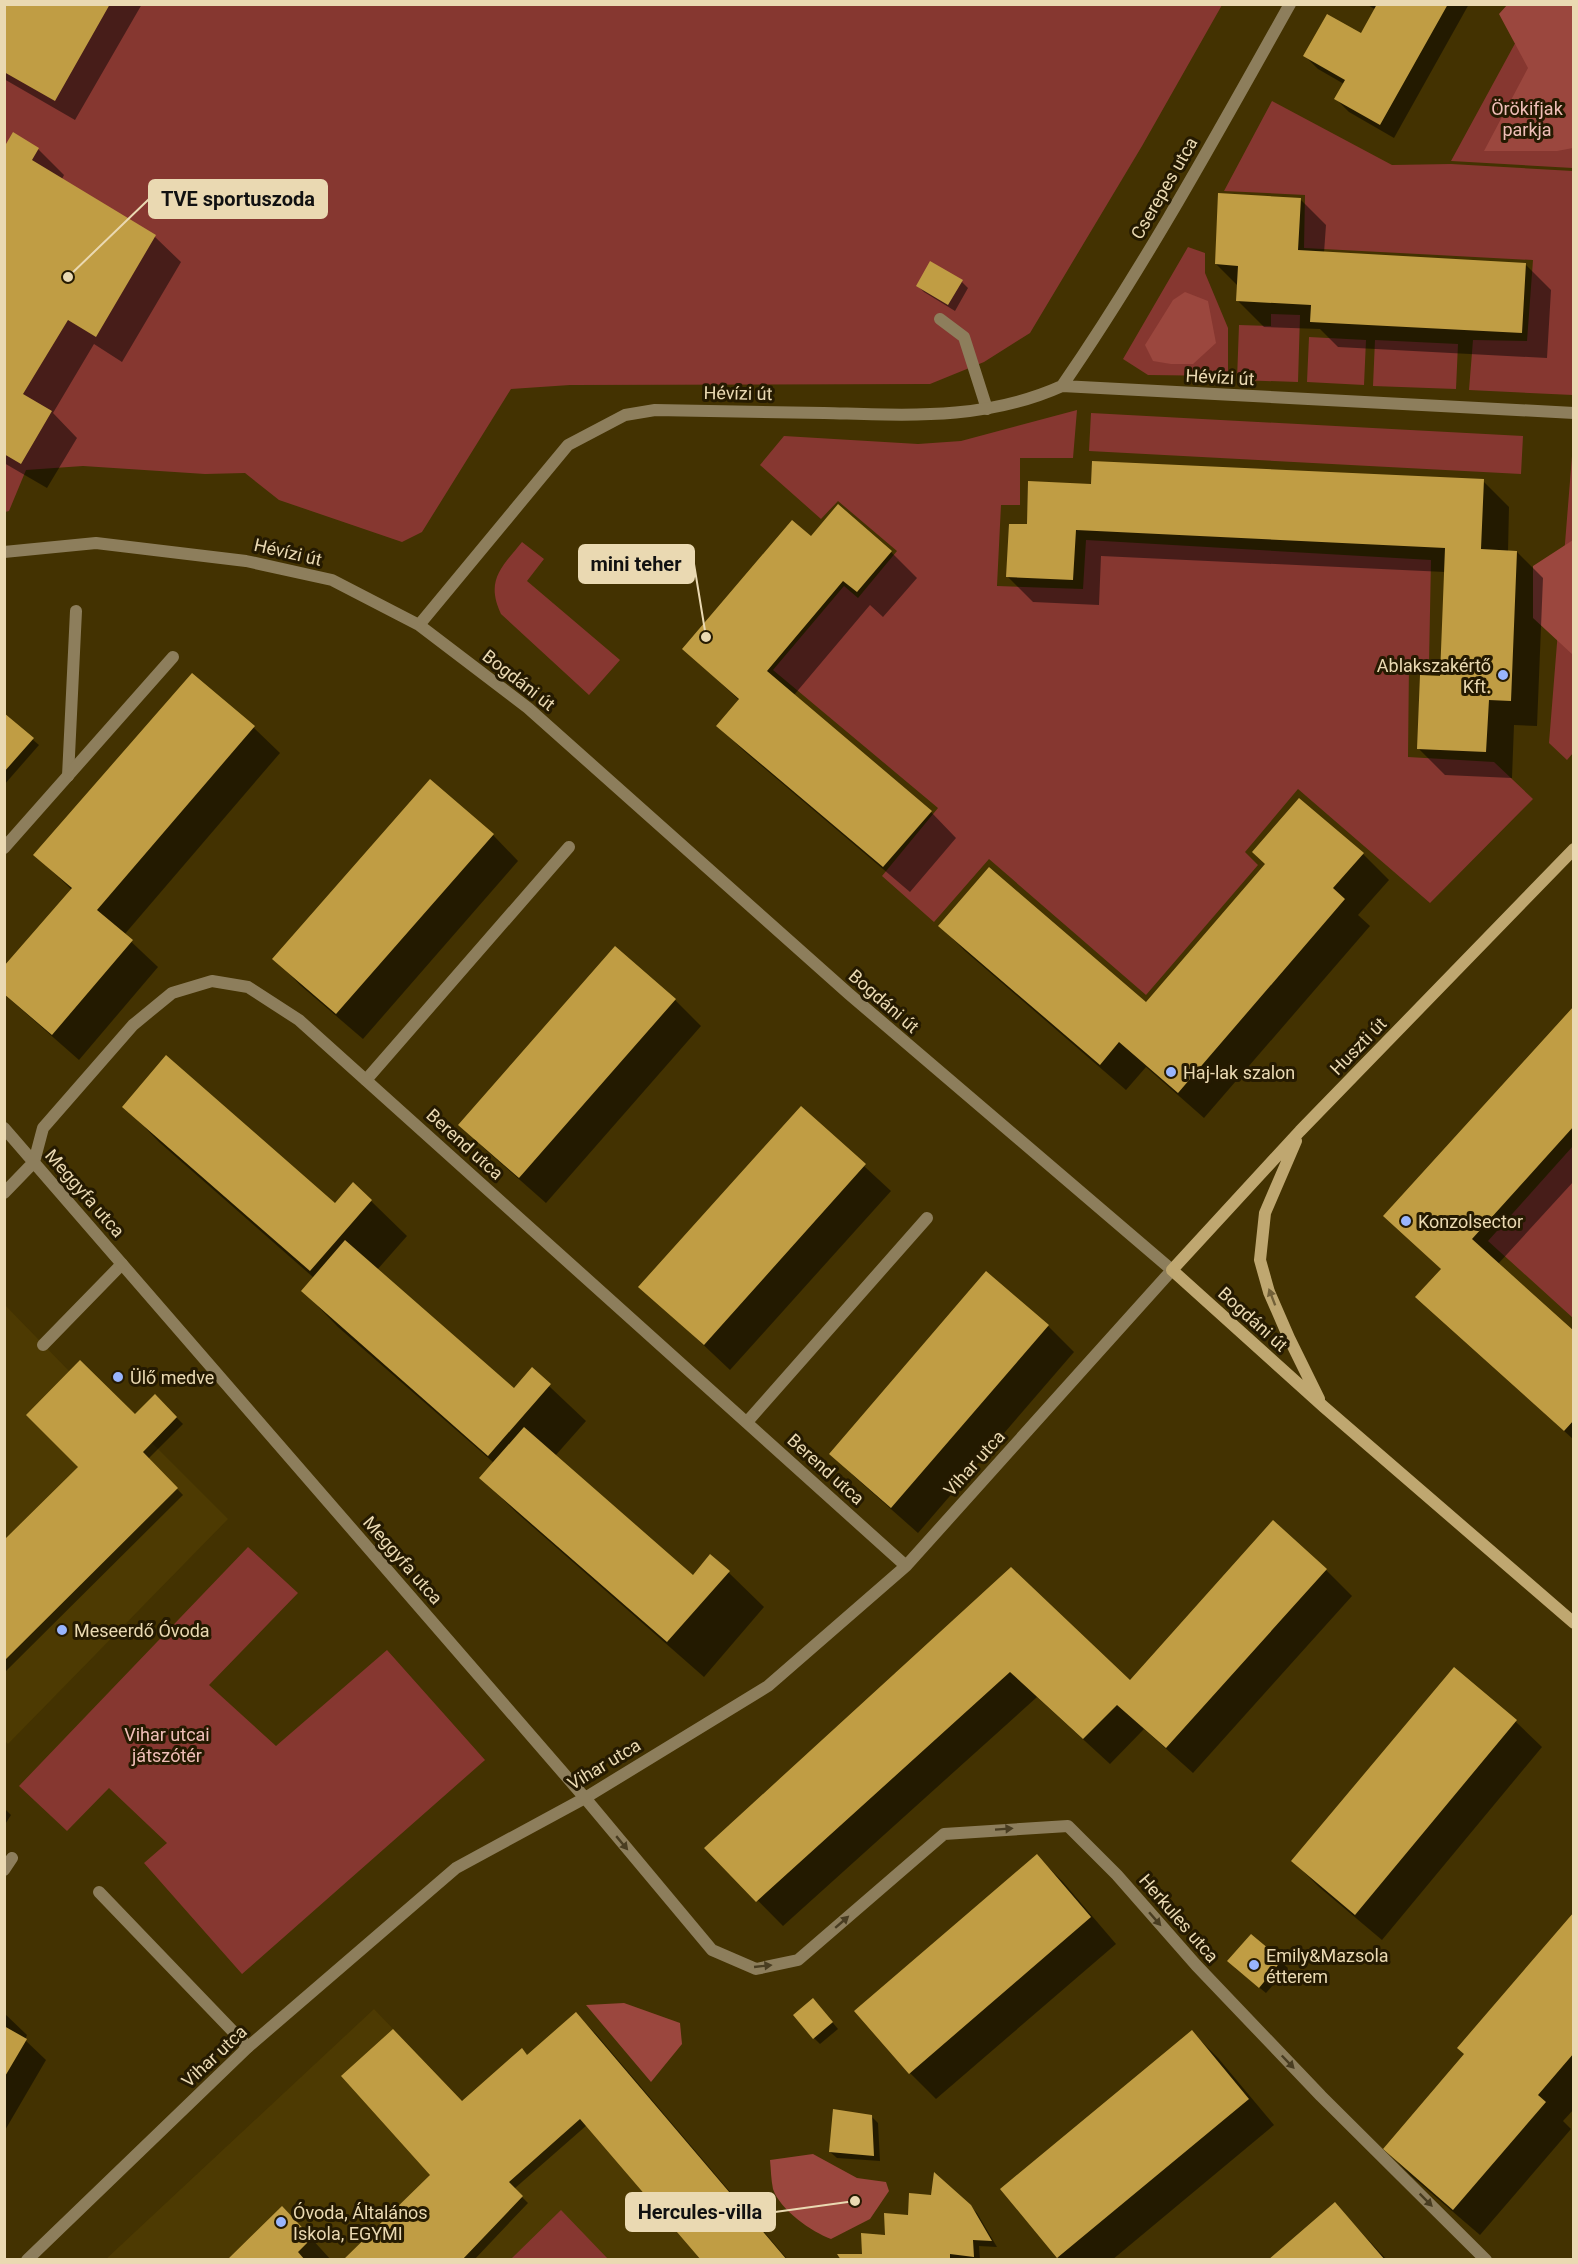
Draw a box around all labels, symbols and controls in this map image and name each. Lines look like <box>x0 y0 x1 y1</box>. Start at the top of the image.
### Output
park label: Örökifjak parkja <box>1491 98 1564 140</box>
street label: Cserepes utca <box>1126 133 1202 243</box>
callout: TVE sportuszoda <box>149 180 327 218</box>
text: TVE sportuszoda <box>161 187 315 211</box>
street label: Hévízi út <box>1185 365 1255 389</box>
street label: Hévízi út <box>703 382 773 404</box>
street label: Hévízi út <box>252 534 324 570</box>
callout: mini teher <box>579 545 694 583</box>
text: mini teher <box>591 552 682 576</box>
street label: Bogdáni út <box>479 645 559 715</box>
place label: Ablakszakértő Kft. <box>1377 655 1491 697</box>
marker: Ablakszakértő Kft. <box>1496 668 1510 682</box>
street label: Bogdáni út <box>845 965 923 1037</box>
street label: Huszti út <box>1326 1013 1390 1079</box>
place label: Haj-lak szalon <box>1183 1062 1295 1083</box>
marker: Haj-lak szalon <box>1164 1065 1178 1079</box>
street label: Berend utca <box>422 1104 508 1184</box>
street label: Meggyfa utca <box>41 1145 129 1241</box>
place label: Konzolsector <box>1418 1211 1523 1232</box>
marker: Konzolsector <box>1399 1214 1413 1228</box>
street label: Bogdáni út <box>1214 1282 1292 1356</box>
one-way arrow <box>1267 1288 1277 1306</box>
place label: Ülő medve <box>130 1367 214 1388</box>
marker: Ülő medve <box>111 1370 125 1384</box>
street label: Vihar utca <box>939 1426 1009 1500</box>
street label: Berend utca <box>783 1429 869 1509</box>
street label: Meggyfa utca <box>359 1512 447 1608</box>
place label: Meseerdő Óvoda <box>74 1620 210 1641</box>
marker: Meseerdő Óvoda <box>55 1623 69 1637</box>
park label: Vihar utcai játszótér <box>124 1724 210 1766</box>
street label: Vihar utca <box>564 1734 644 1794</box>
one-way arrow <box>995 1824 1014 1834</box>
one-way arrow <box>615 1835 628 1850</box>
street label: Herkules utca <box>1135 1870 1223 1966</box>
one-way arrow <box>1148 1911 1161 1926</box>
one-way arrow <box>834 1916 849 1929</box>
place label: Emily&Mazsola étterem <box>1266 1945 1389 1987</box>
marker: Emily&Mazsola étterem <box>1247 1958 1261 1972</box>
one-way arrow <box>754 1961 773 1971</box>
street label: Vihar utca <box>177 2021 251 2091</box>
one-way arrow <box>1281 2054 1295 2069</box>
callout: Hercules-villa <box>626 2193 775 2231</box>
one-way arrow <box>1418 2193 1433 2207</box>
text: Hercules-villa <box>638 2200 763 2224</box>
place label: Óvoda, Általános Iskola, EGYMI <box>293 2202 428 2244</box>
marker: Óvoda, Általános Iskola, EGYMI <box>274 2215 288 2229</box>

